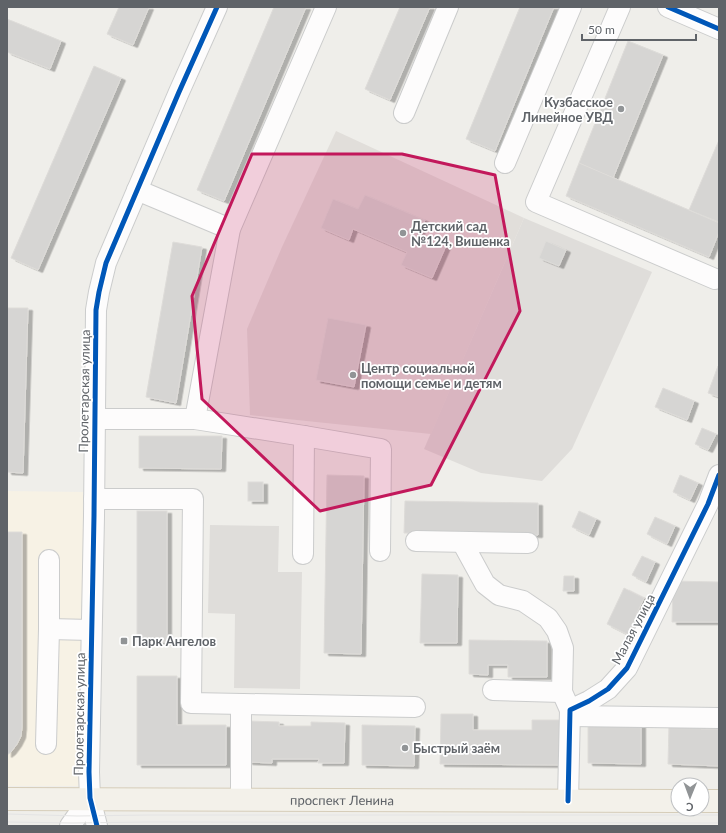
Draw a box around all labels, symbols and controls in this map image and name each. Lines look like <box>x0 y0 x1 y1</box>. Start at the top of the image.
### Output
scale bar <box>582 16 696 42</box>
text: 50 m <box>588 22 615 37</box>
place label: Кузбасское Линейное УВД <box>521 94 613 125</box>
marker: Кузбасское Линейное УВД <box>616 104 626 114</box>
place label: Детский сад №124, Вишенка <box>411 218 510 249</box>
marker: Детский сад №124, Вишенка <box>398 228 408 238</box>
street label: Пролетарская улица <box>75 329 93 453</box>
place label: Центр социальной помощи семье и детям <box>361 360 502 391</box>
marker: Центр социальной помощи семье и детям <box>348 370 358 380</box>
street label: Малая улица <box>608 591 658 667</box>
place label: Парк Ангелов <box>132 633 217 649</box>
marker: Парк Ангелов <box>119 636 129 646</box>
street label: Пролетарская улица <box>70 652 88 776</box>
place label: Быстрый заём <box>413 740 500 756</box>
marker: Быстрый заём <box>400 743 410 753</box>
north arrow <box>670 777 710 817</box>
street label: проспект Ленина <box>290 792 394 808</box>
text: С <box>685 801 694 814</box>

